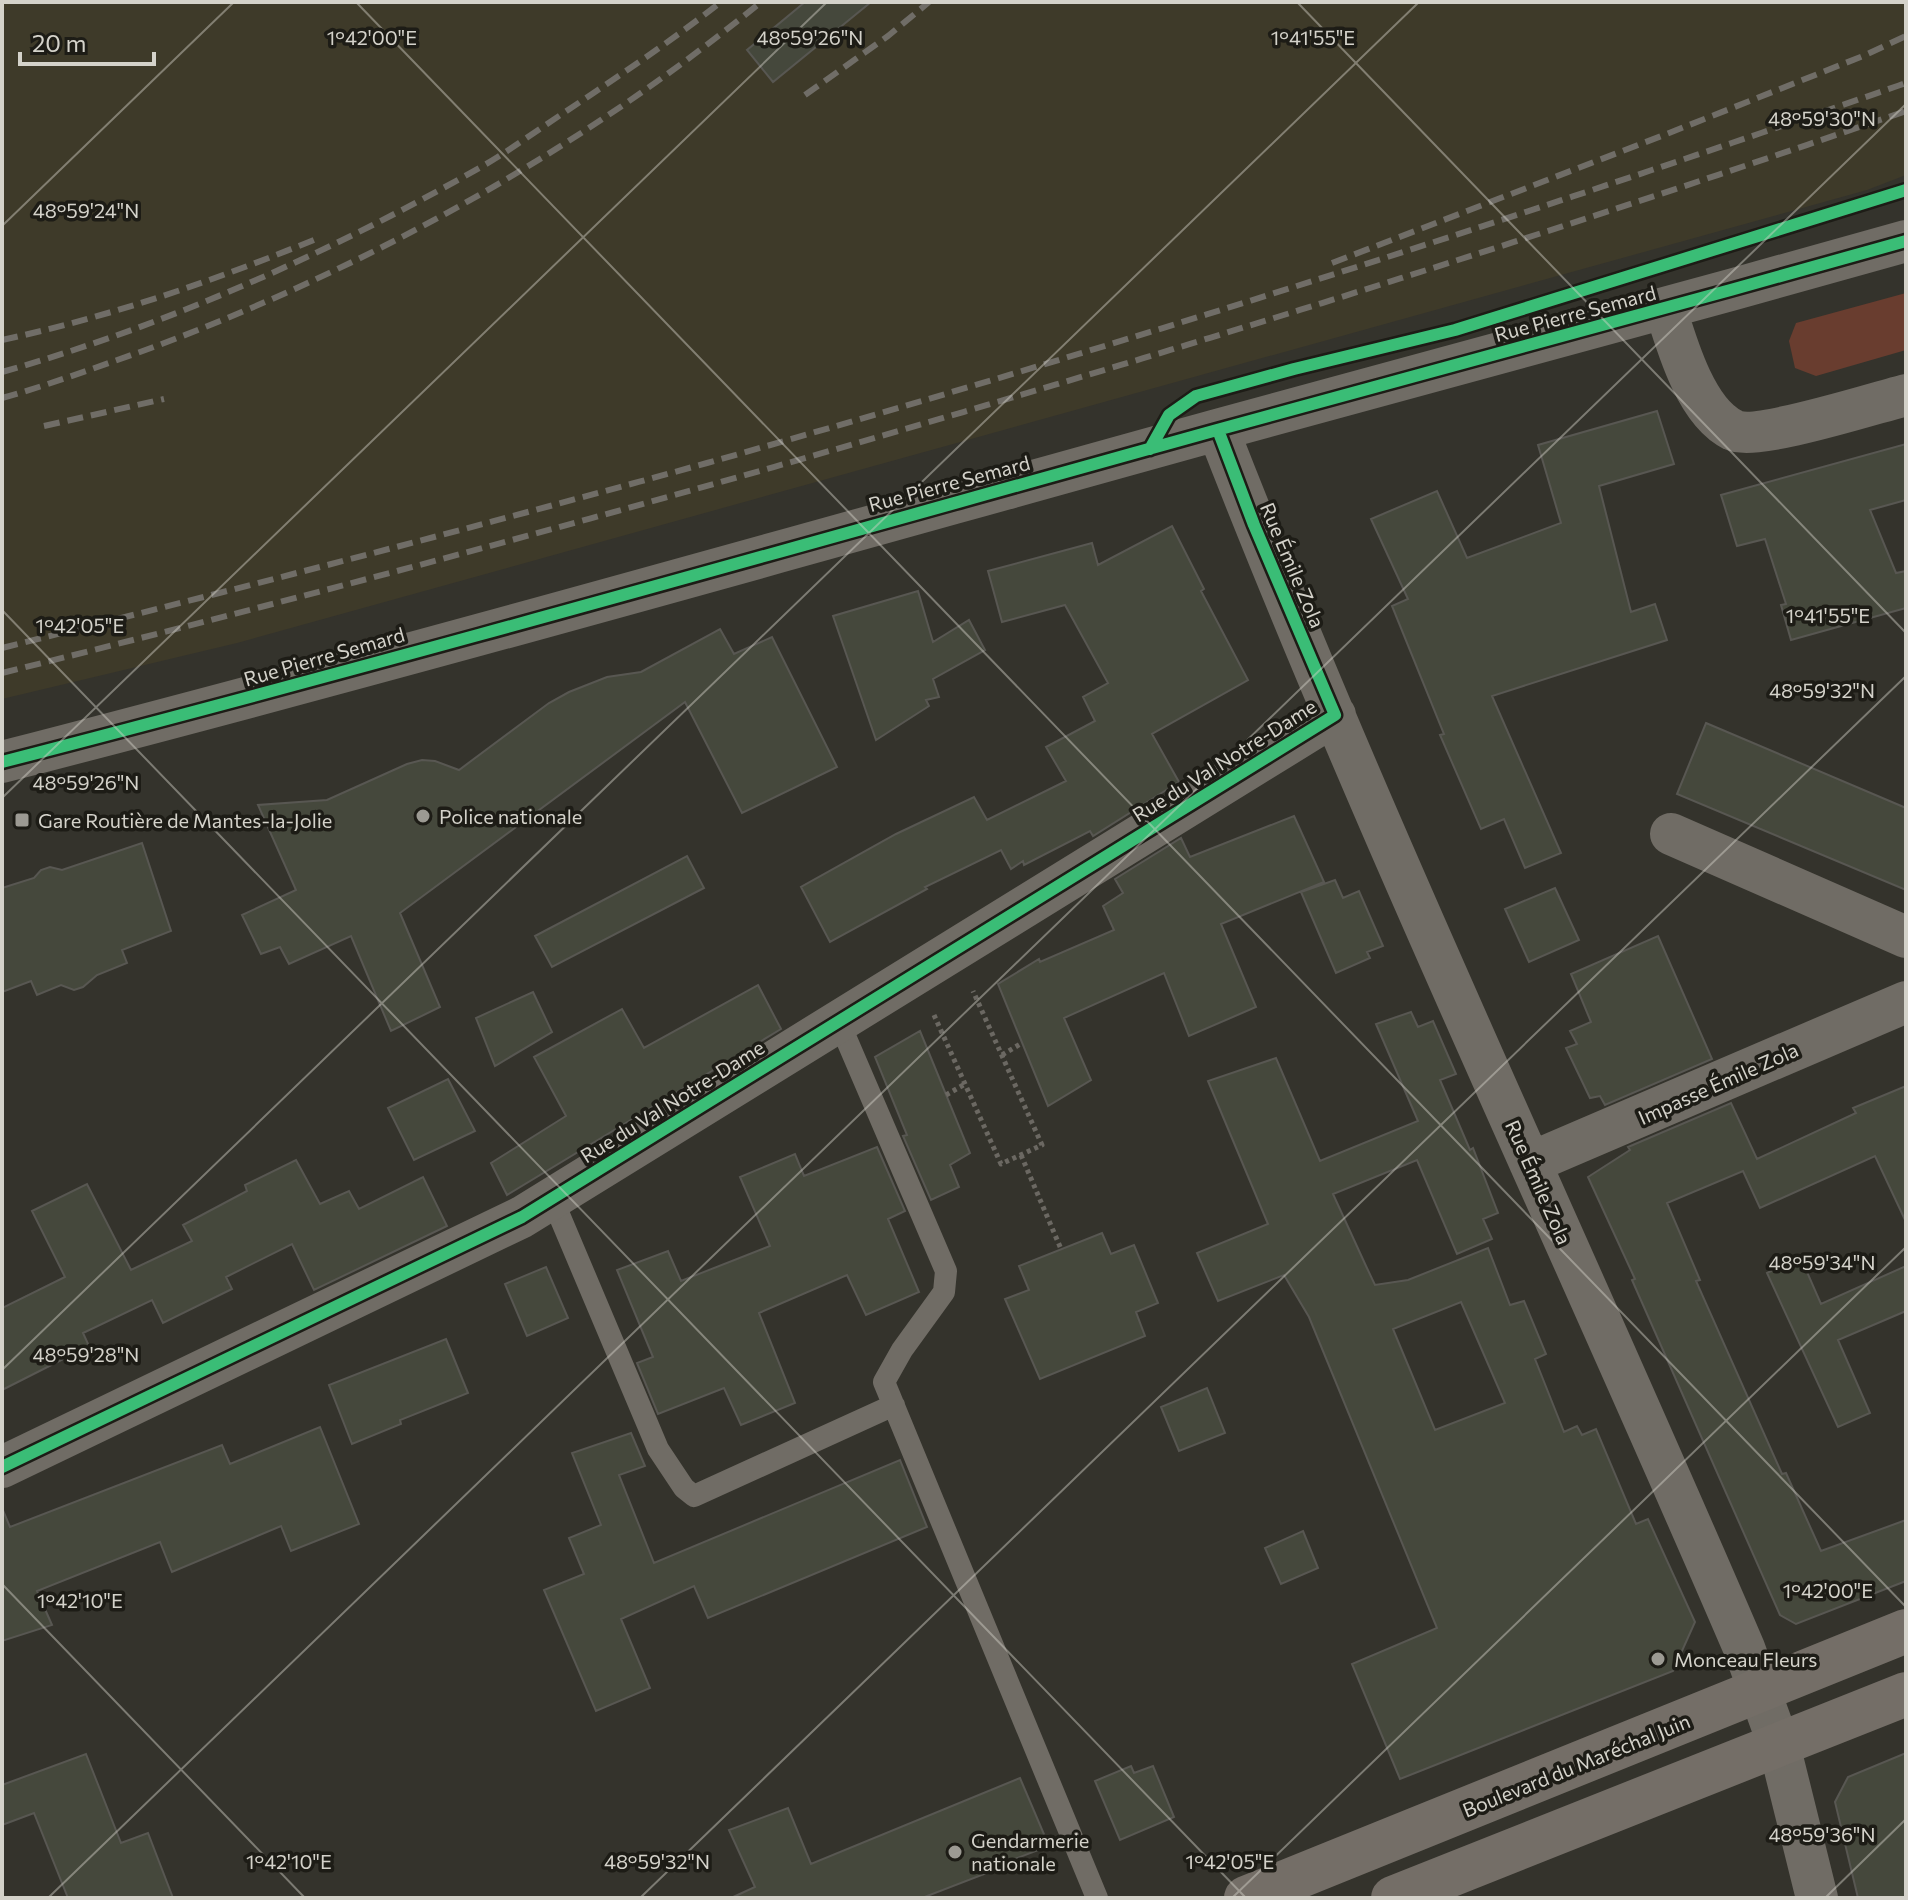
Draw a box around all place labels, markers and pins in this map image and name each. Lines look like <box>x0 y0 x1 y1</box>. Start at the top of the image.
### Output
place label: Police nationale <box>439 804 582 828</box>
marker: Police nationale <box>414 807 432 825</box>
place label: Gare Routière de Mantes-la-Jolie <box>38 808 332 832</box>
marker: Gare Routière de Mantes-la-Jolie <box>13 811 31 829</box>
place label: Monceau Fleurs <box>1674 1647 1817 1671</box>
marker: Monceau Fleurs <box>1649 1650 1667 1668</box>
place label: Gendarmerie nationale <box>971 1828 1089 1875</box>
marker: Gendarmerie nationale <box>946 1843 964 1861</box>

